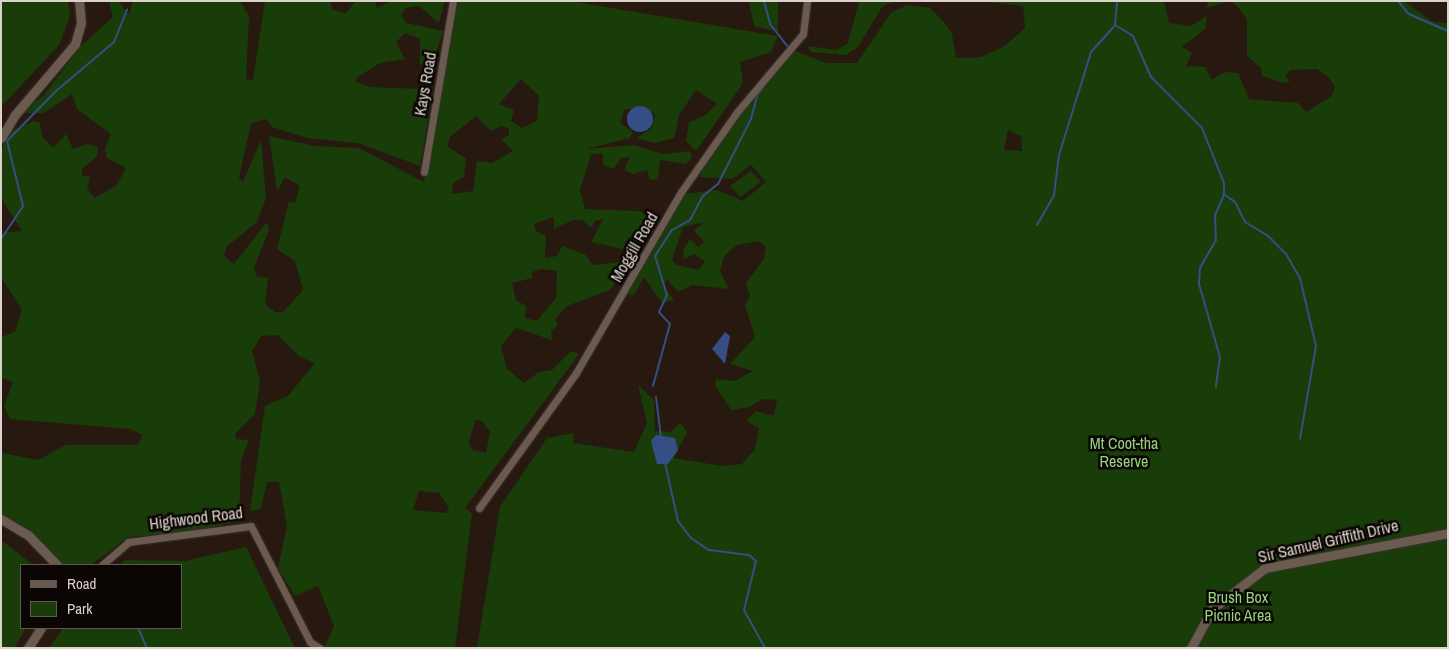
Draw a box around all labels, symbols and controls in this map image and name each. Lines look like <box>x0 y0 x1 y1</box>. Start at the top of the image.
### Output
street label: Kays Road <box>410 51 440 117</box>
street label: Moggill Road <box>606 209 662 285</box>
park label: Mt Coot-tha Reserve <box>1090 433 1158 471</box>
street label: Highwood Road <box>148 503 244 533</box>
street label: Sir Samuel Griffith Drive <box>1256 516 1400 566</box>
legend <box>20 564 182 629</box>
text: Road <box>67 573 96 594</box>
park label: Brush Box Picnic Area <box>1204 587 1272 625</box>
text: Park <box>67 598 92 619</box>

